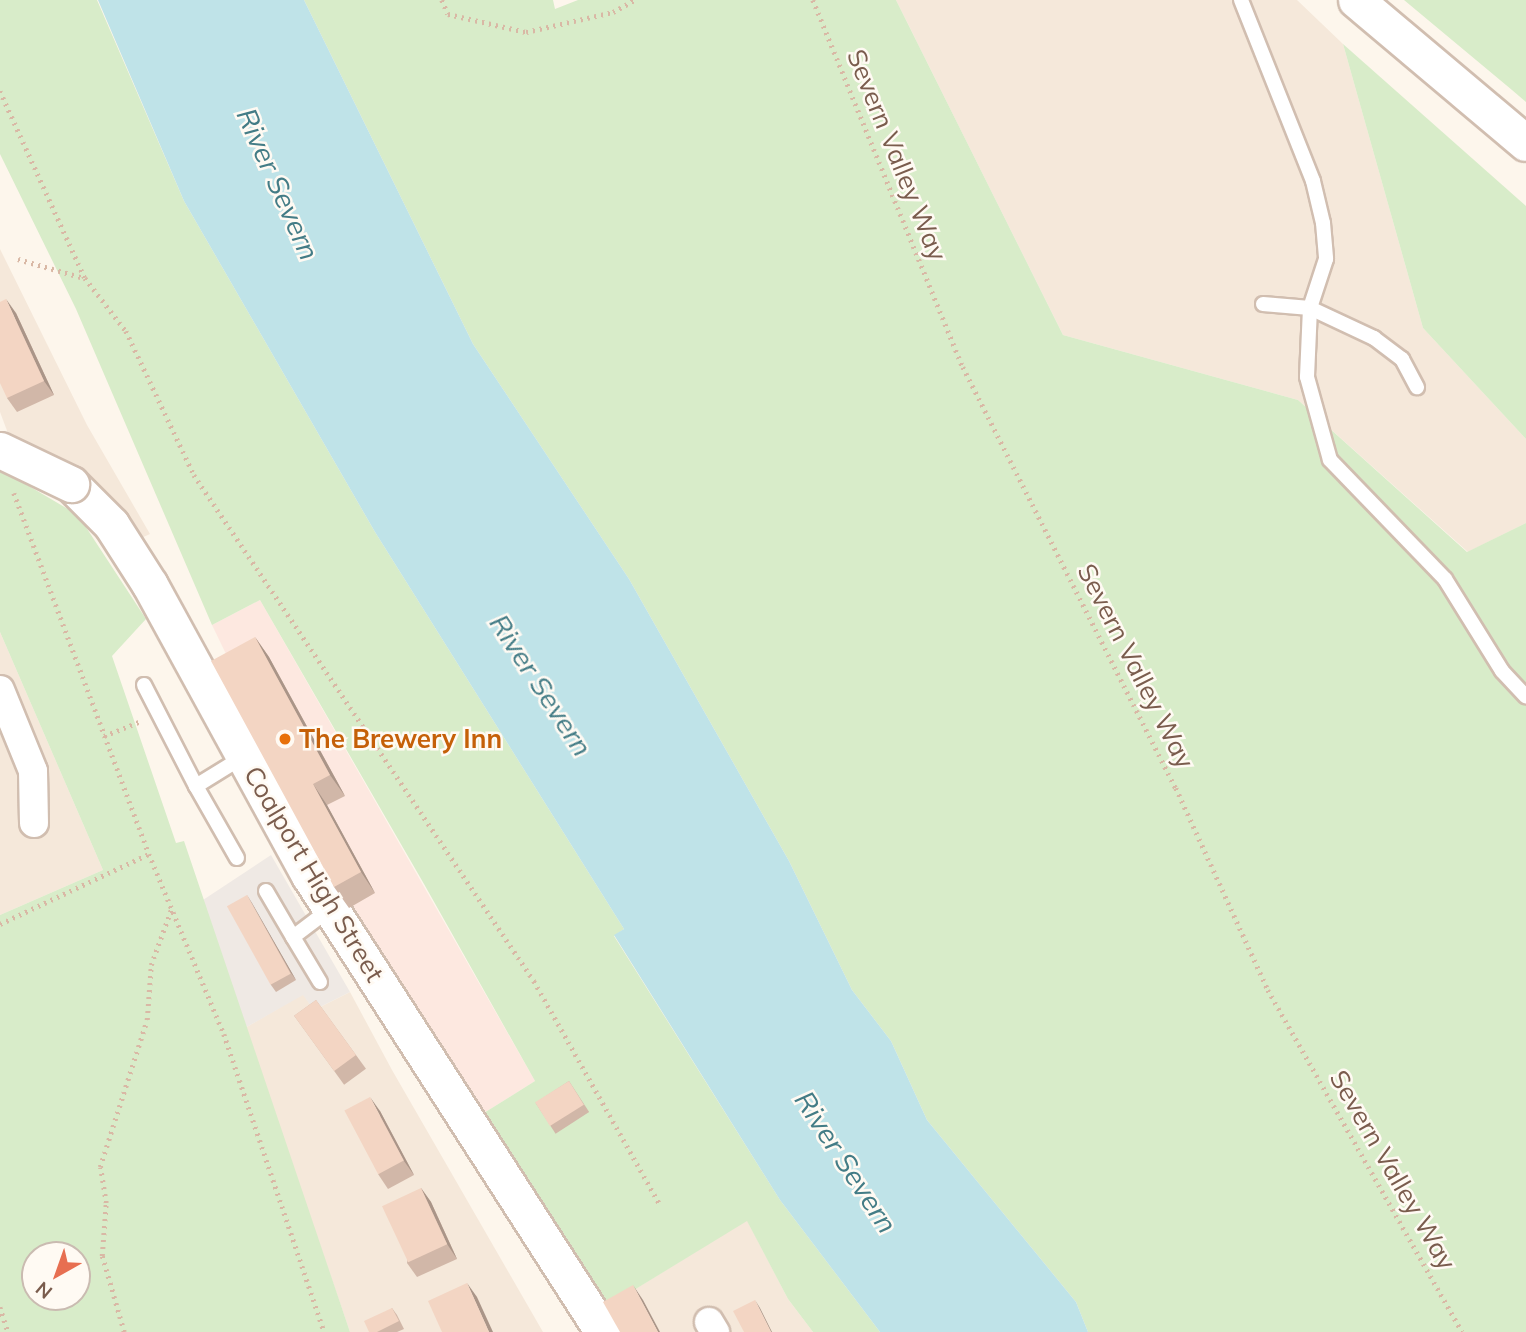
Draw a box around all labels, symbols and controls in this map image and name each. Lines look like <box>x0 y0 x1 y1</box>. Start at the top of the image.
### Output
street label: Severn Valley Way <box>840 45 954 265</box>
water label: River Severn <box>230 103 326 265</box>
street label: Severn Valley Way <box>1071 559 1201 773</box>
water label: River Severn <box>483 608 599 762</box>
place label: The Brewery Inn <box>299 723 502 755</box>
marker: The Brewery Inn <box>277 731 293 747</box>
street label: Coalport High Street <box>237 761 391 987</box>
street label: Severn Valley Way <box>1323 1065 1463 1275</box>
water label: River Severn <box>788 1085 904 1239</box>
north arrow <box>21 1241 91 1311</box>
text: N <box>31 1277 57 1304</box>

